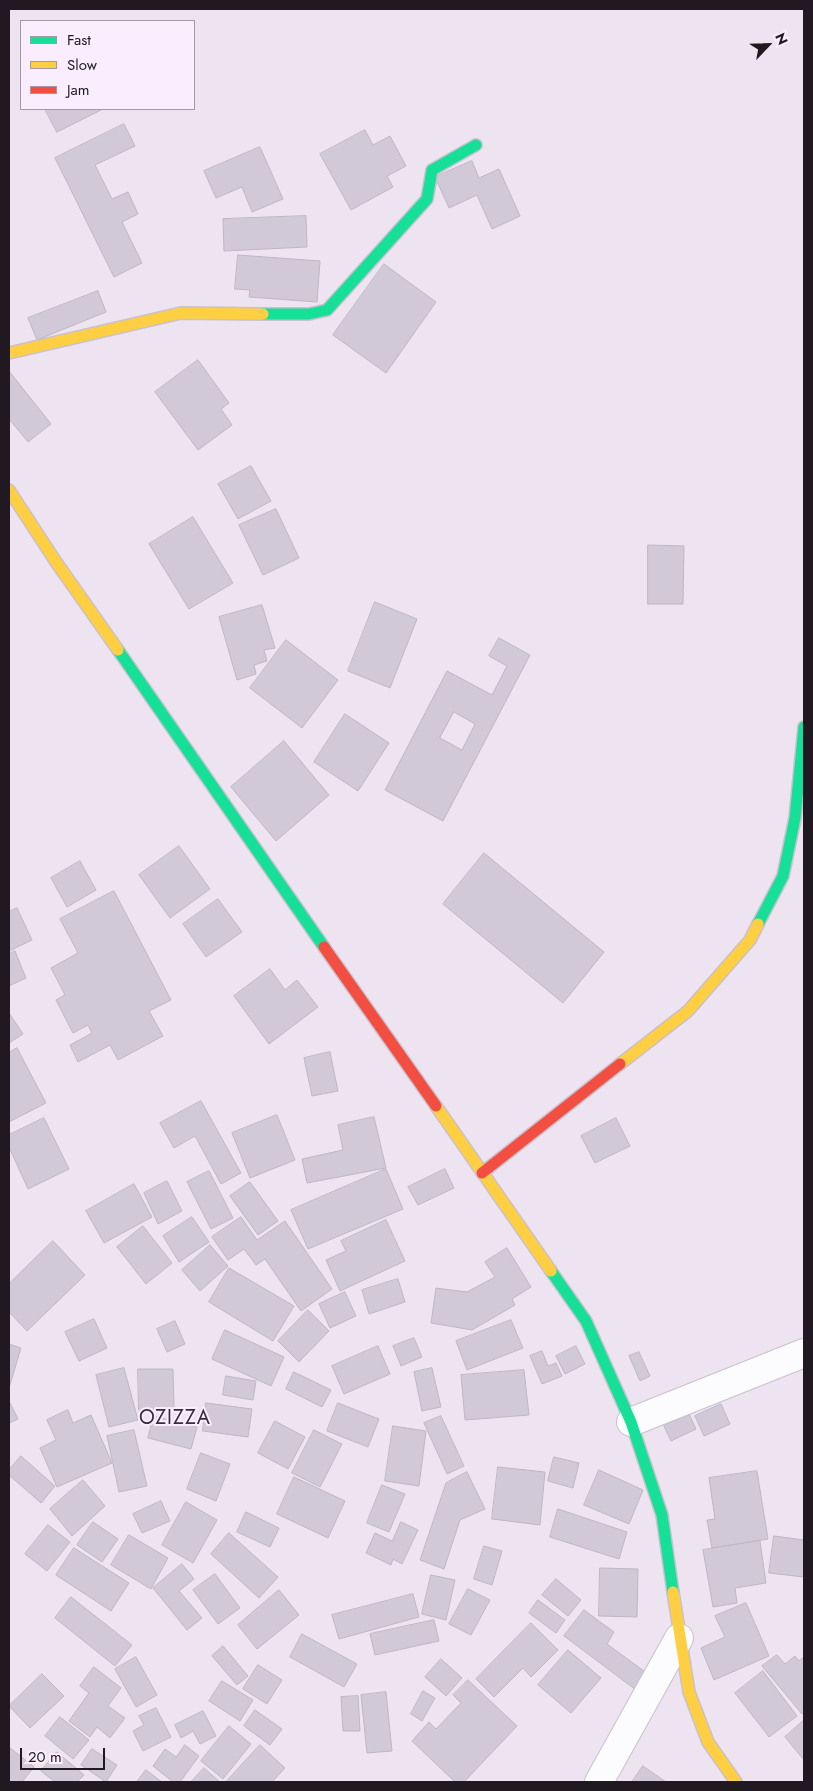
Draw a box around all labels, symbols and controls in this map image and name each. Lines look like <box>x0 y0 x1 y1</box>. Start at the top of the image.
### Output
legend <box>20 20 195 110</box>
north arrow <box>743 20 793 70</box>
text: Fast <box>67 29 91 51</box>
text: N <box>770 30 793 48</box>
text: Slow <box>67 54 97 76</box>
text: Jam <box>67 79 90 101</box>
district label: OZIZZA <box>138 1407 212 1431</box>
scale bar <box>22 1738 108 1770</box>
text: 20 m <box>28 1746 62 1768</box>

